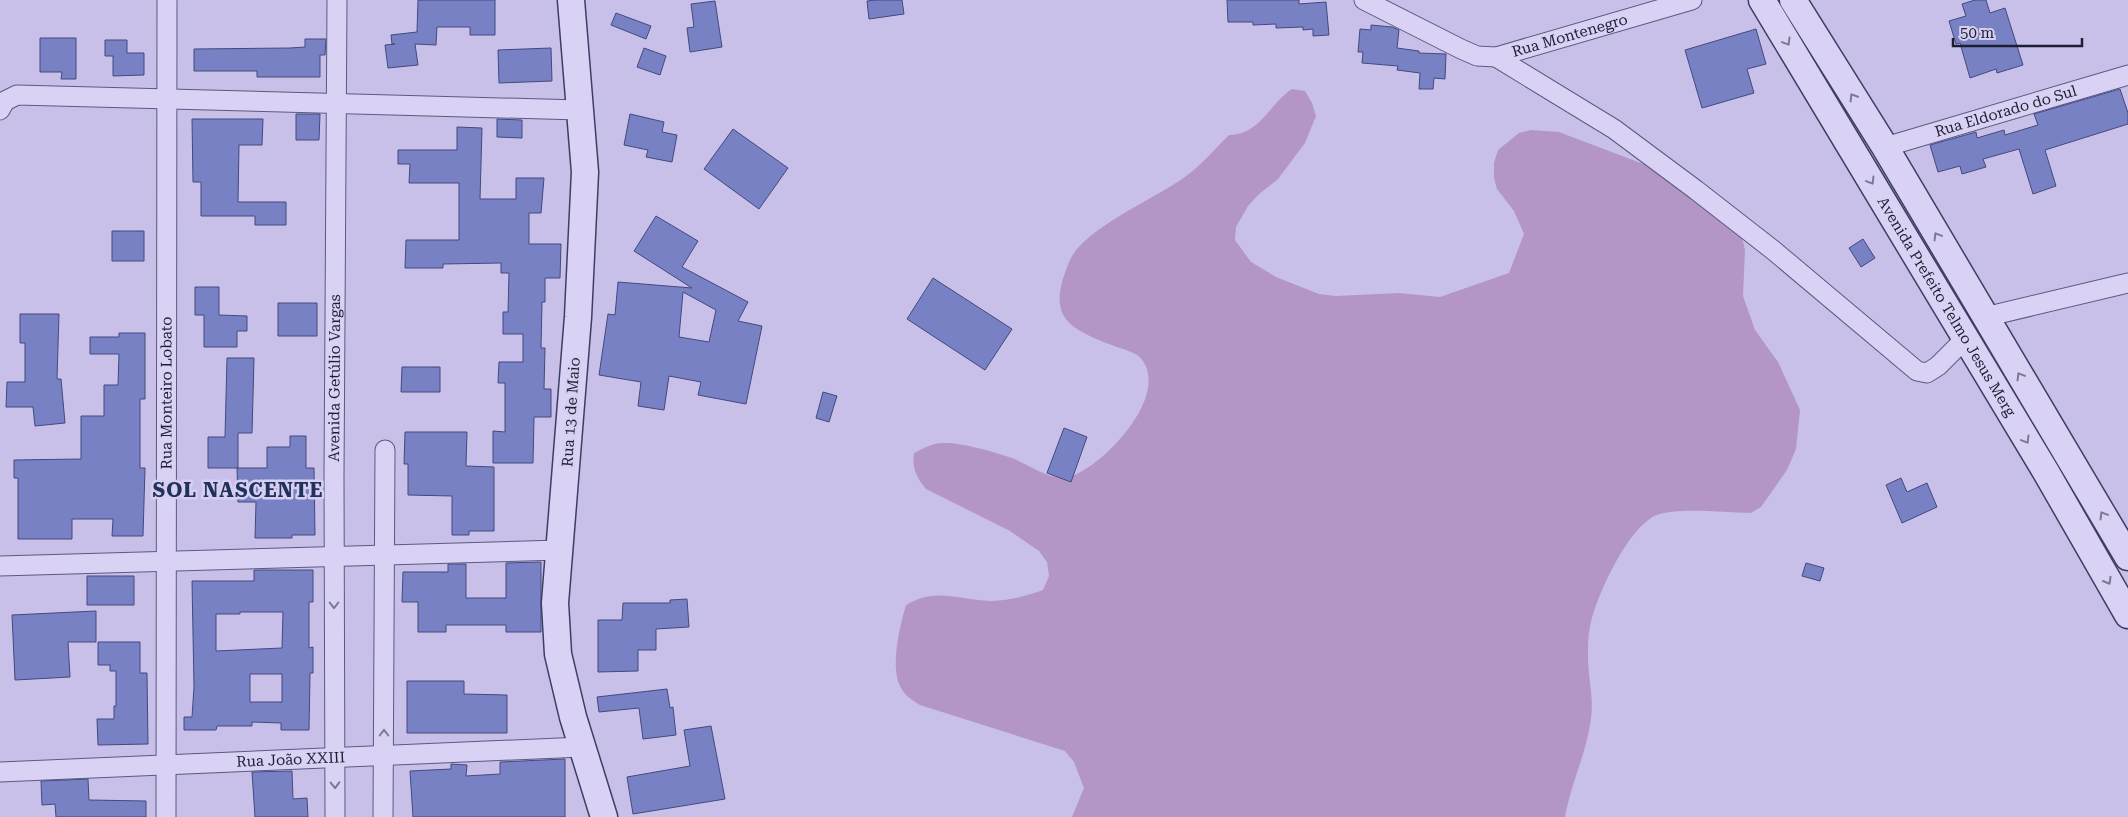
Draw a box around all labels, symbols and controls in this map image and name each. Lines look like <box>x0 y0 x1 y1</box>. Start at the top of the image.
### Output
street label: Rua Montenegro <box>1510 10 1630 61</box>
scale bar <box>1953 15 2082 47</box>
text: 50 m <box>1960 24 1995 42</box>
one-way arrow <box>1780 36 1790 45</box>
street label: Rua Eldorado do Sul <box>1933 82 2079 141</box>
one-way arrow <box>1850 93 1860 102</box>
one-way arrow <box>1865 175 1875 184</box>
street label: Avenida Prefeito Telmo Jesus Merg <box>1874 194 2020 420</box>
one-way arrow <box>1934 232 1944 241</box>
street label: Avenida Getúlio Vargas <box>325 294 344 462</box>
street label: Rua Monteiro Lobato <box>157 317 176 469</box>
street label: Rua 13 de Maio <box>558 357 584 467</box>
one-way arrow <box>2017 372 2027 381</box>
one-way arrow <box>2020 435 2030 444</box>
district label: SOL NASCENTE <box>153 478 323 502</box>
one-way arrow <box>2100 512 2110 521</box>
one-way arrow <box>2102 575 2112 584</box>
one-way arrow <box>329 602 339 609</box>
one-way arrow <box>379 729 389 737</box>
street label: Rua João XXIII <box>236 748 346 771</box>
one-way arrow <box>329 781 340 789</box>

